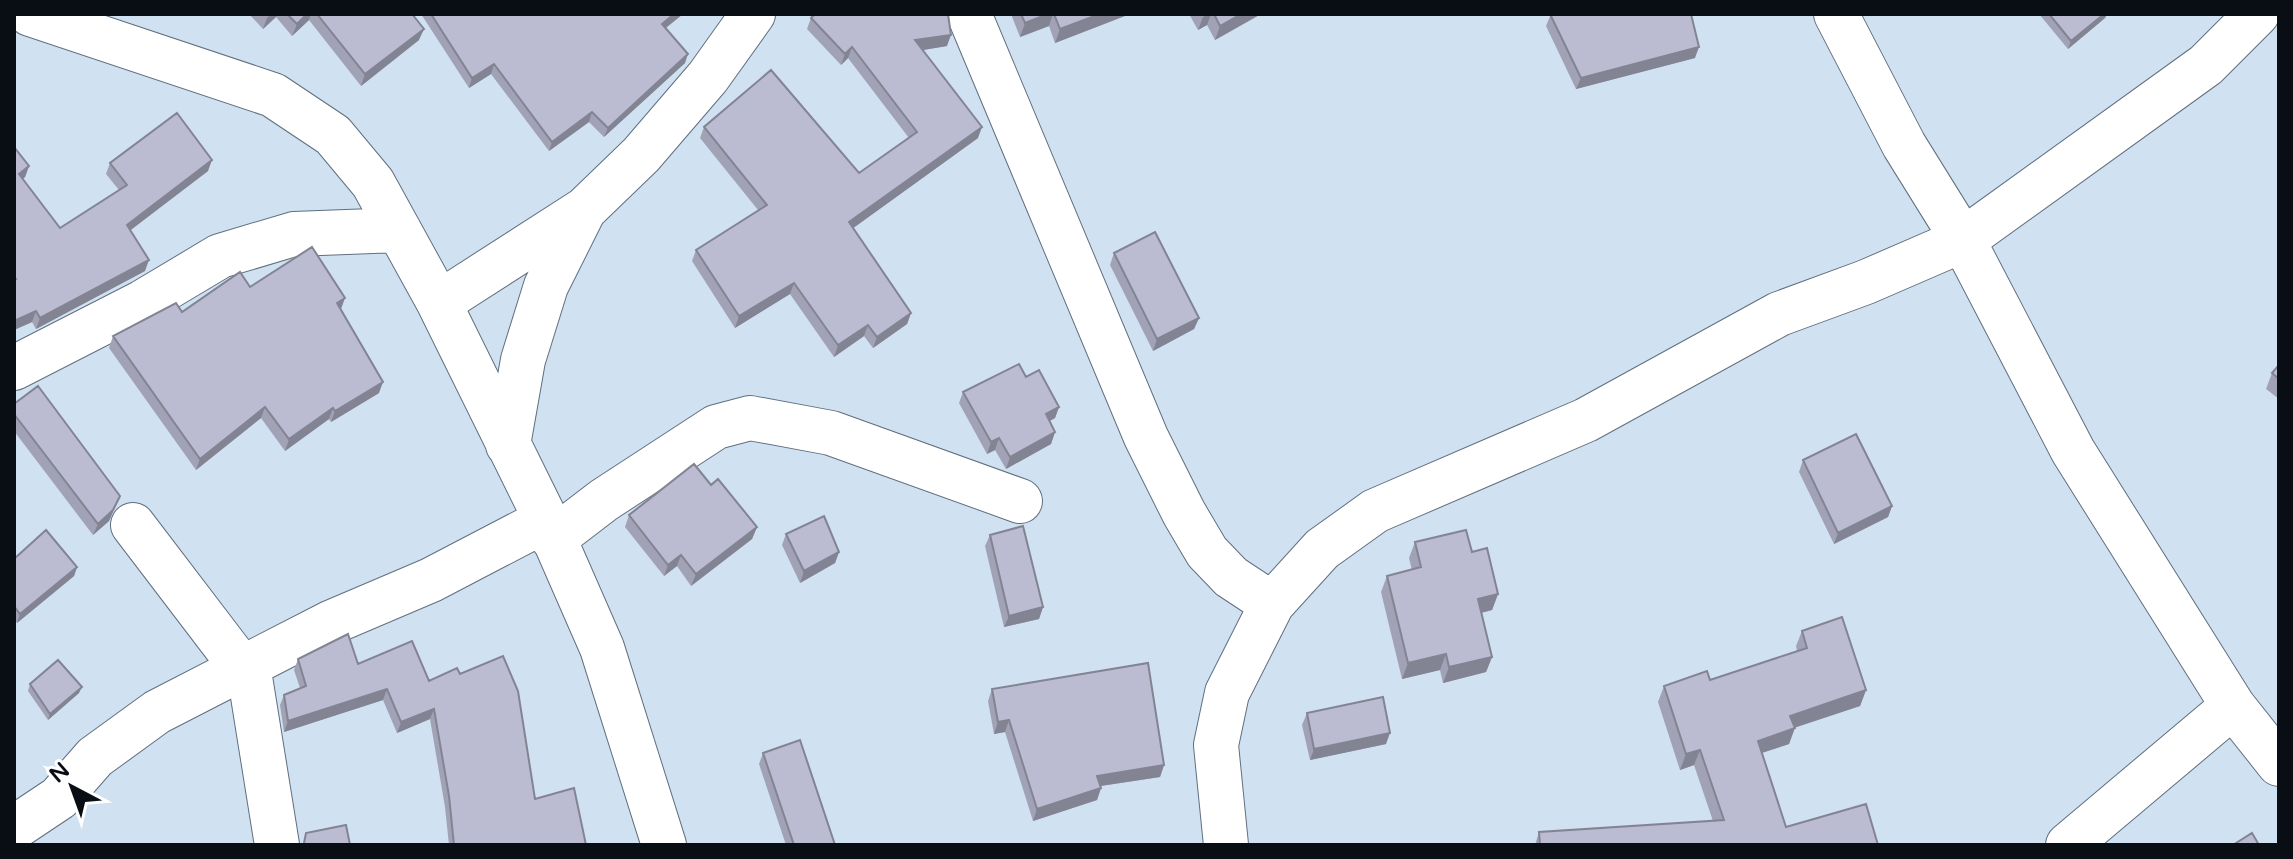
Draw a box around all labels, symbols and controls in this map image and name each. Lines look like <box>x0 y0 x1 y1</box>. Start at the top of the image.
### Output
north arrow <box>32 747 112 827</box>
text: N <box>44 757 75 788</box>

